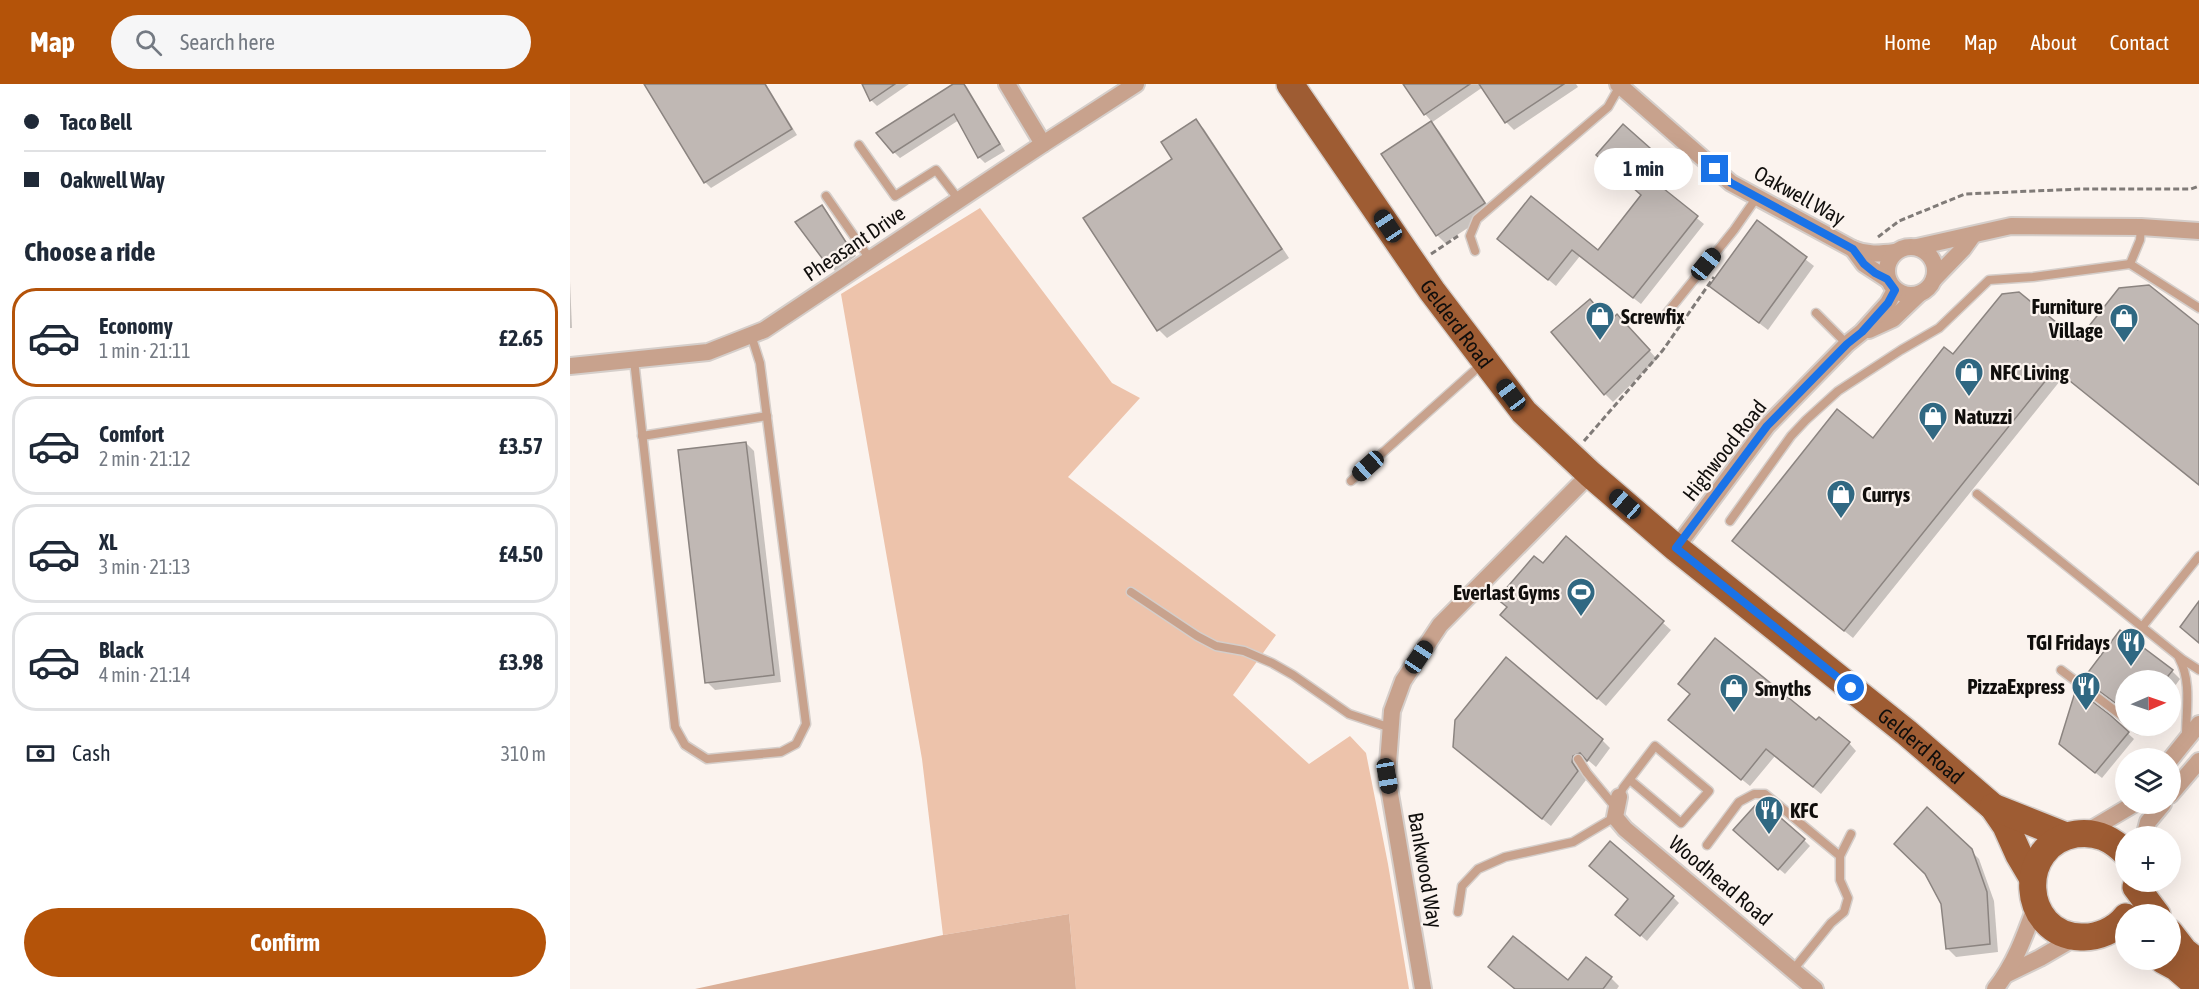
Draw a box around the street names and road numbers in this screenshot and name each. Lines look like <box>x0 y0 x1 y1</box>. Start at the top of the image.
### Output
street label: Oakwell Way <box>1750 160 1850 230</box>
street label: Pheasant Drive <box>799 200 909 286</box>
street label: Gelderd Road <box>1416 275 1498 373</box>
street label: Highwood Road <box>1677 395 1771 505</box>
street label: Gelderd Road <box>1874 703 1969 789</box>
street label: Bankwood Way <box>1404 810 1448 930</box>
street label: Woodhead Road <box>1665 830 1777 930</box>

